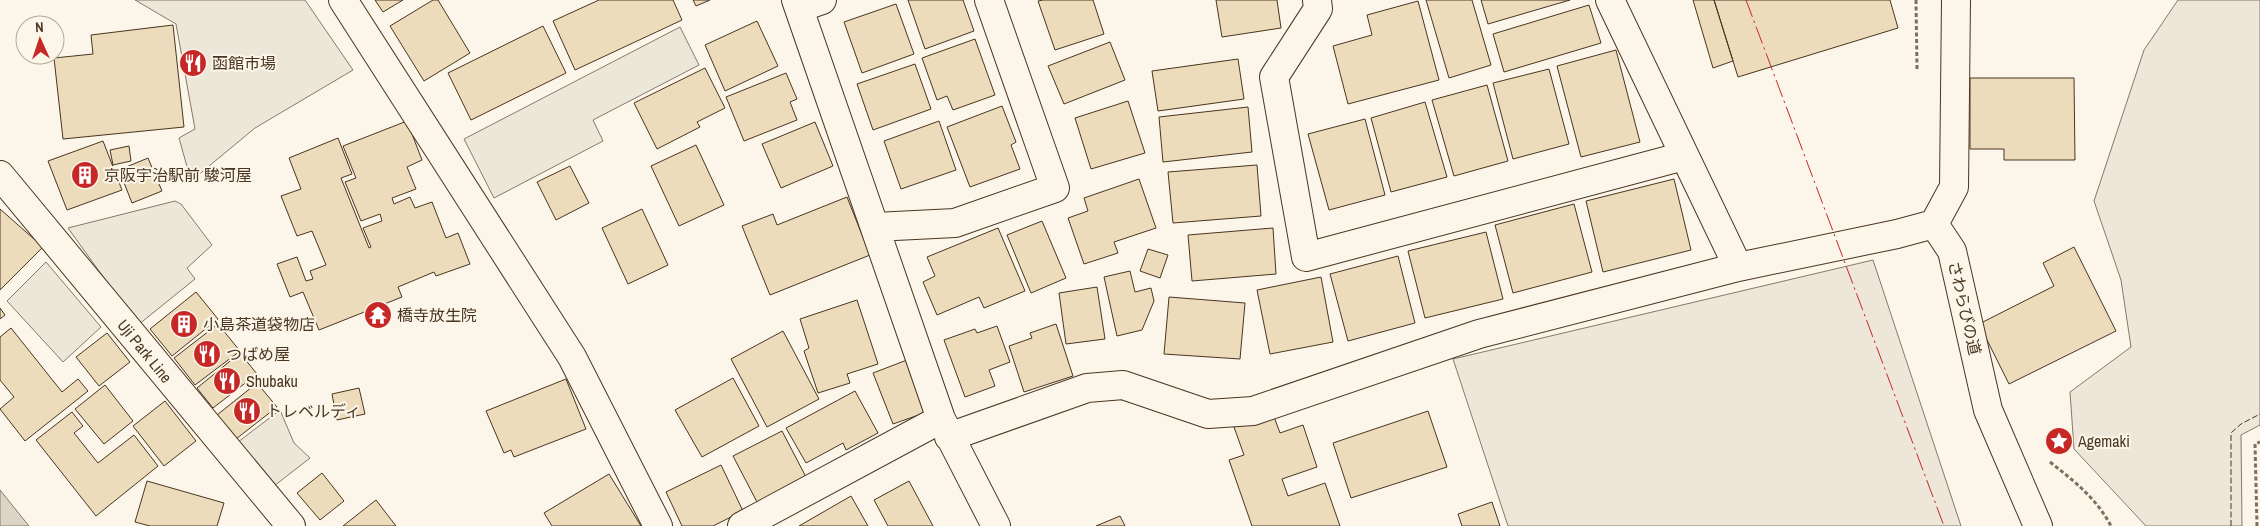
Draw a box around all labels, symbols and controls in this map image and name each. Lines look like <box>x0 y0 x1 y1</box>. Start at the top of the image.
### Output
north arrow <box>15 15 65 65</box>
text: N <box>35 18 44 36</box>
restaurant icon: 函館市場 <box>178 48 208 78</box>
place label: 函館市場 <box>212 52 276 74</box>
building icon: 京阪宇治駅前 駿河屋 <box>70 160 100 190</box>
place label: 京阪宇治駅前 駿河屋 <box>104 164 252 186</box>
street label: さわらびの道 <box>1943 259 1987 357</box>
temple icon: 橋寺放生院 <box>363 300 393 330</box>
place label: 橋寺放生院 <box>397 304 477 326</box>
building icon: 小島茶道袋物店 <box>169 309 199 339</box>
place label: 小島茶道袋物店 <box>203 313 315 335</box>
street label: Uji Park Line <box>113 315 177 387</box>
restaurant icon: つばめ屋 <box>192 339 222 369</box>
place label: つばめ屋 <box>226 343 290 365</box>
restaurant icon: Shubaku <box>212 366 242 396</box>
place label: Shubaku <box>246 370 298 392</box>
restaurant icon: トレベルディ <box>232 396 262 426</box>
place label: トレベルディ <box>266 400 361 422</box>
place icon: Agemaki <box>2044 426 2074 456</box>
place label: Agemaki <box>2077 430 2130 452</box>

